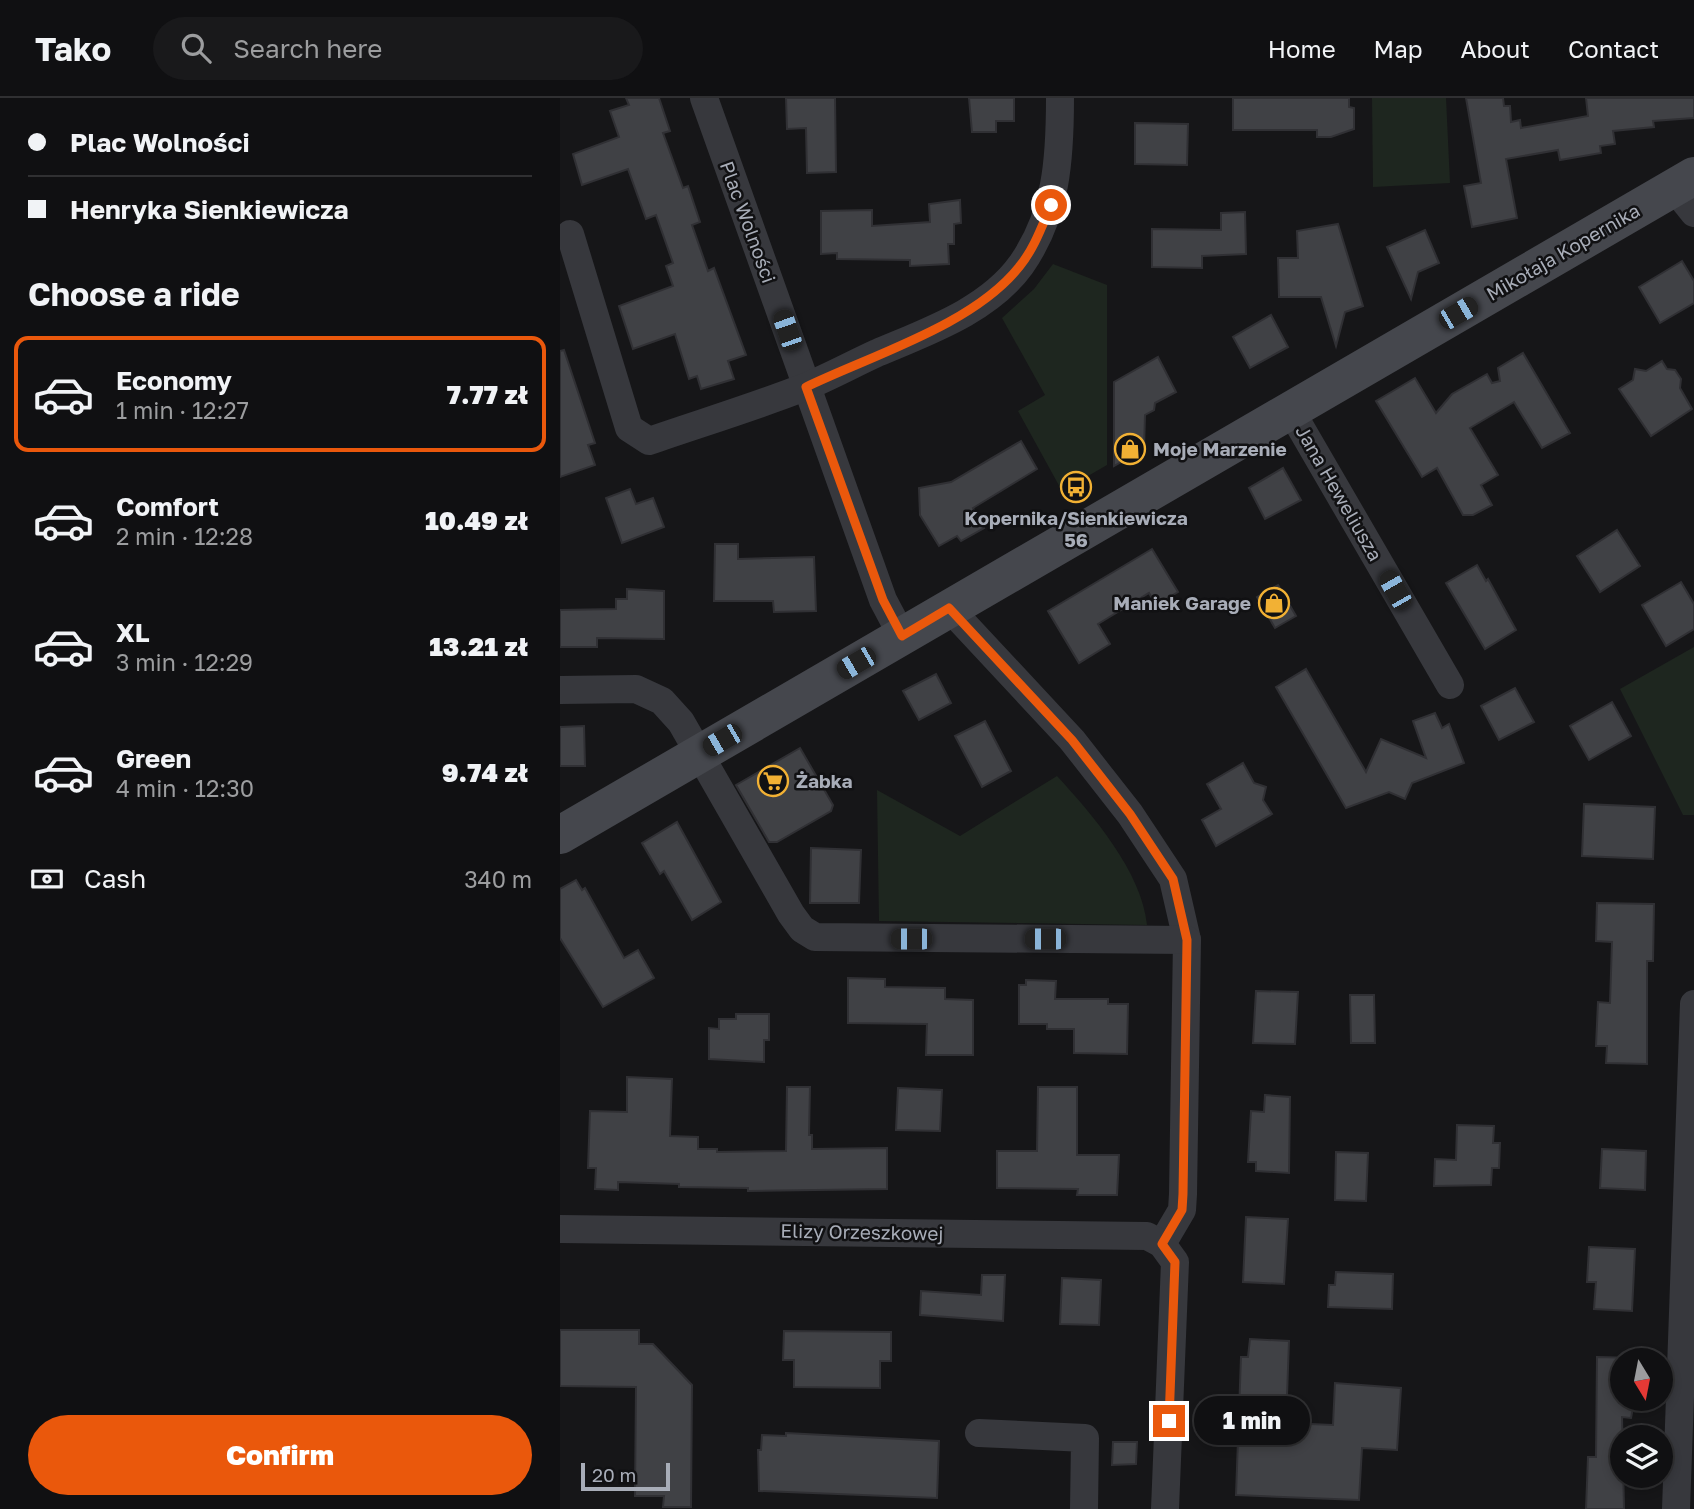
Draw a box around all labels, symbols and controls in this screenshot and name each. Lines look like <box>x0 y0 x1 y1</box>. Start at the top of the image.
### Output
search box <box>153 17 643 80</box>
text: Tako <box>35 29 111 68</box>
icon: search <box>177 29 215 67</box>
text: Search here <box>233 33 382 64</box>
text: Home <box>1268 34 1336 63</box>
text: Map <box>1374 34 1423 63</box>
text: About <box>1461 34 1530 63</box>
text: Contact <box>1568 34 1659 63</box>
text: Plac Wolności <box>70 127 250 158</box>
street label: Plac Wolności <box>716 158 781 286</box>
route start <box>1035 189 1067 221</box>
text: Henryka Sienkiewicza <box>70 194 349 225</box>
street label: Mikołaja Kopernika <box>1482 198 1644 305</box>
text: Choose a ride <box>28 275 240 313</box>
car <box>1435 293 1482 333</box>
car <box>771 307 804 353</box>
icon: car <box>32 363 95 426</box>
text: Economy <box>116 365 232 396</box>
text: 7.77 zł <box>447 379 528 410</box>
text: 1 min · 12:27 <box>116 396 249 424</box>
street label: Jana Heweliusza <box>1291 421 1388 565</box>
shop icon: Moje Marzenie <box>1113 432 1147 466</box>
place label: Moje Marzenie <box>1153 437 1287 460</box>
bus stop icon: Kopernika/Sienkiewicza 56 <box>1059 470 1093 504</box>
icon: car <box>32 489 95 552</box>
text: Comfort <box>116 491 219 522</box>
text: 10.49 zł <box>425 505 528 536</box>
place label: Kopernika/Sienkiewicza 56 <box>964 506 1188 551</box>
text: 2 min · 12:28 <box>116 522 253 550</box>
car <box>1376 567 1415 613</box>
shop icon: Maniek Garage <box>1257 586 1291 620</box>
place label: Maniek Garage <box>1113 591 1251 614</box>
icon: car <box>32 615 95 678</box>
text: XL <box>116 617 150 648</box>
text: 13.21 zł <box>429 631 528 662</box>
car <box>833 643 880 683</box>
text: 3 min · 12:29 <box>116 648 253 676</box>
car <box>699 720 746 760</box>
icon: car <box>32 741 95 804</box>
text: Green <box>116 743 191 774</box>
text: 9.74 zł <box>442 757 528 788</box>
supermarket icon: Żabka <box>756 764 790 798</box>
place label: Żabka <box>796 769 853 792</box>
text: 4 min · 12:30 <box>116 774 254 802</box>
icon: cash <box>28 860 66 898</box>
text: Cash <box>84 863 146 894</box>
text: 340 m <box>464 865 532 893</box>
car <box>891 929 933 950</box>
car <box>1025 929 1067 950</box>
street label: Elizy Orzeszkowej <box>780 1219 944 1244</box>
north arrow <box>1610 1348 1673 1410</box>
map controls <box>1610 1348 1673 1488</box>
callout: 1 min <box>1194 1396 1309 1446</box>
route end <box>1153 1405 1185 1437</box>
text: 1 min <box>1223 1406 1281 1434</box>
button: Confirm <box>28 1415 532 1495</box>
button: layers <box>1610 1425 1673 1488</box>
scale bar <box>581 1460 670 1492</box>
text: 20 m <box>592 1463 636 1486</box>

